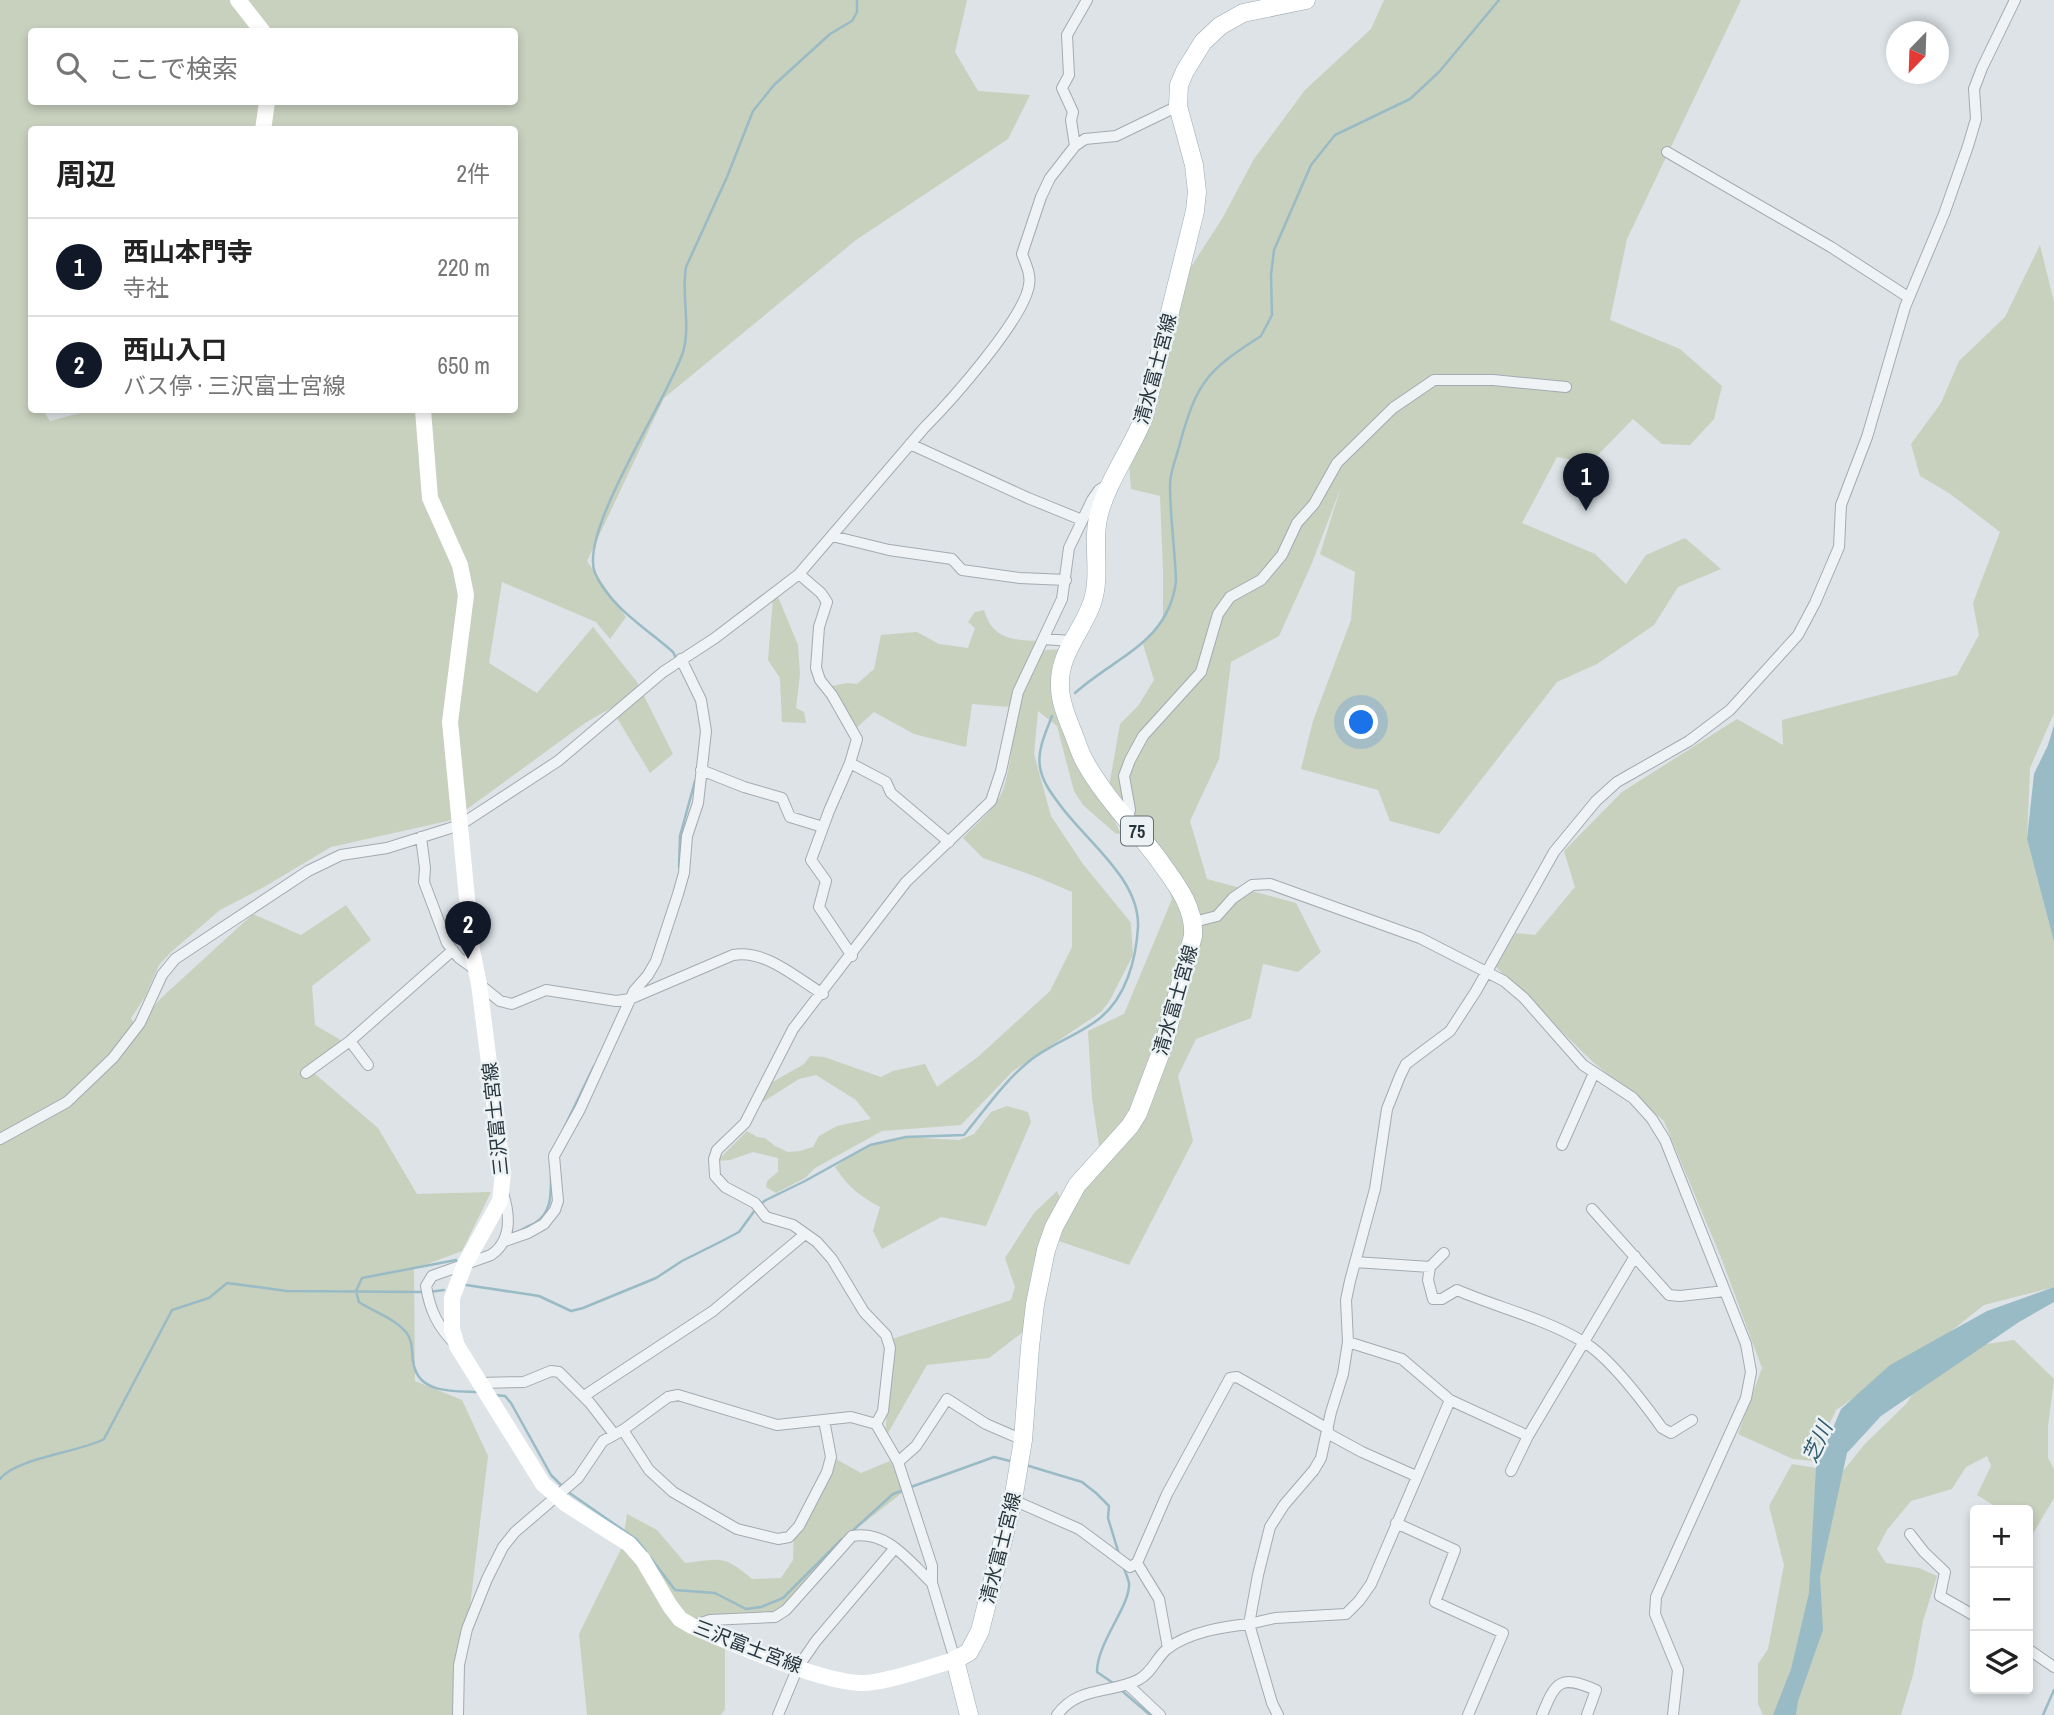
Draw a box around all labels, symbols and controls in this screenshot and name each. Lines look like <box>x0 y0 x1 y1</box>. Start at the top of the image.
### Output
north arrow <box>1886 21 1949 84</box>
search box <box>28 28 518 105</box>
icon: search <box>52 48 90 86</box>
text: ここで検索 <box>108 51 238 86</box>
text: 周辺 <box>56 154 116 194</box>
text: 2件 <box>457 158 490 189</box>
text: 西山本門寺 <box>123 234 253 269</box>
text: 1 <box>74 252 84 283</box>
text: 220 m <box>438 252 490 283</box>
text: 寺社 <box>123 272 169 303</box>
street label: 清水富士宮線 <box>1128 311 1182 427</box>
text: 西山入口 <box>123 332 227 367</box>
text: 2 <box>74 350 84 381</box>
text: 650 m <box>438 350 490 381</box>
text: バス停 · 三沢富士宮線 <box>123 370 346 401</box>
pin: 1 <box>1563 453 1609 511</box>
your location <box>1344 705 1378 739</box>
road number: 75 <box>1121 816 1153 846</box>
pin: 2 <box>445 901 491 959</box>
street label: 清水富士宮線 <box>1147 942 1203 1058</box>
street label: 三沢富士宮線 <box>476 1061 514 1177</box>
water label: 芝川 <box>1795 1415 1840 1467</box>
street label: 清水富士宮線 <box>974 1490 1026 1606</box>
map controls <box>1970 1505 2033 1694</box>
button: + <box>1970 1505 2033 1568</box>
button: − <box>1970 1568 2033 1631</box>
street label: 三沢富士宮線 <box>690 1613 806 1679</box>
button: layers <box>1970 1631 2033 1694</box>

